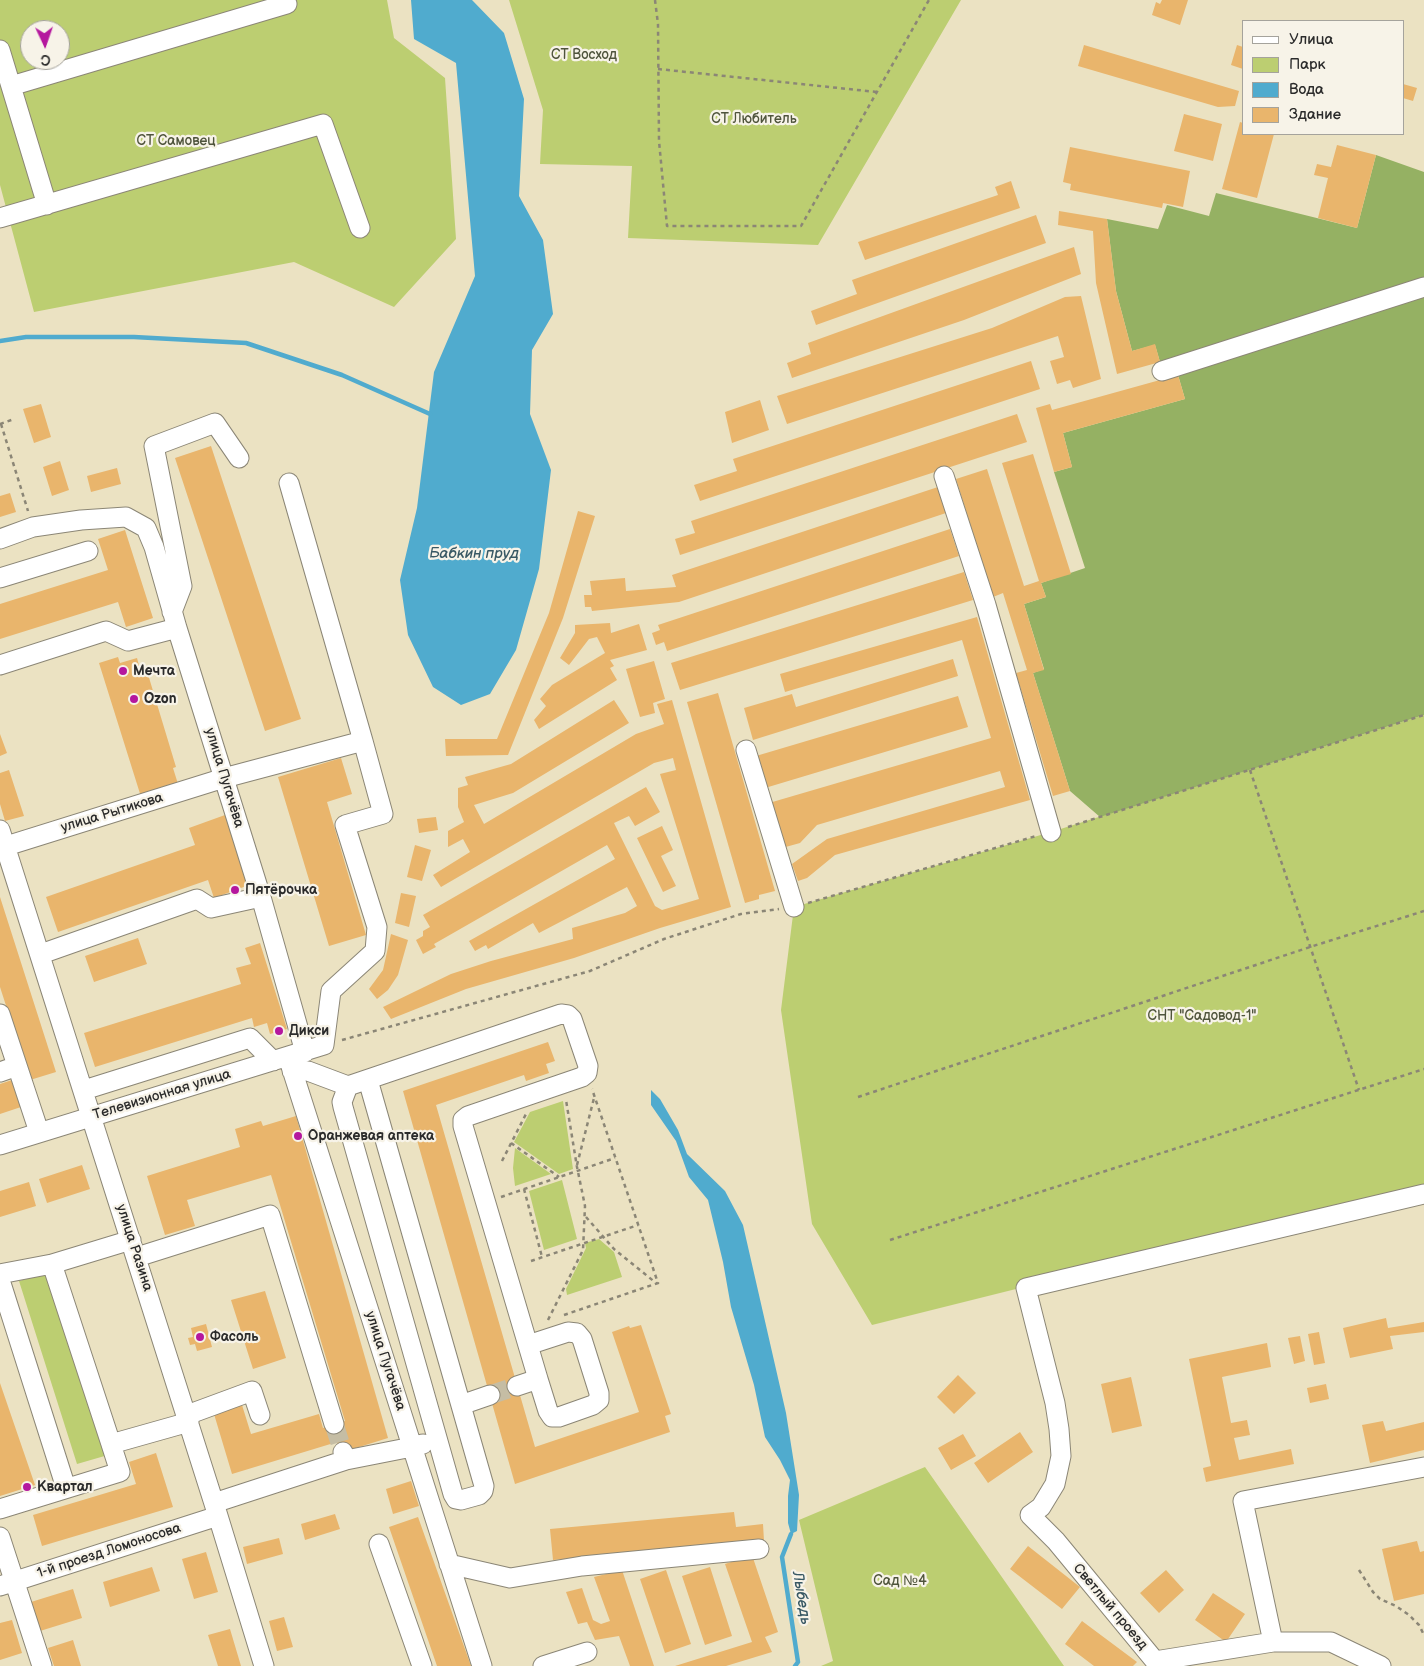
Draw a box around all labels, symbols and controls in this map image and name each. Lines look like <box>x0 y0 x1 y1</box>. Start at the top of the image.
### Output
north arrow <box>20 20 70 70</box>
legend <box>1242 20 1404 135</box>
text: Улица <box>1289 30 1333 49</box>
park label: СТ Восход <box>551 47 617 63</box>
text: С <box>40 51 51 68</box>
text: Парк <box>1289 55 1326 74</box>
text: Вода <box>1289 80 1324 99</box>
text: Здание <box>1289 105 1341 124</box>
park label: СТ Любитель <box>711 111 797 127</box>
park label: СТ Самовец <box>136 133 216 149</box>
water label: Бабкин пруд <box>429 545 519 563</box>
place label: Мечта <box>133 663 175 679</box>
marker: Мечта <box>117 665 129 677</box>
place label: Ozon <box>144 691 177 707</box>
marker: Ozon <box>128 693 140 705</box>
street label: улица Пугачёва <box>201 726 247 830</box>
street label: улица Рытикова <box>59 789 165 837</box>
place label: Пятёрочка <box>245 882 317 898</box>
marker: Пятёрочка <box>229 884 241 896</box>
park label: СНТ "Садовод-1" <box>1147 1008 1257 1024</box>
place label: Дикси <box>289 1023 329 1039</box>
marker: Дикси <box>273 1025 285 1037</box>
street label: Телевизионная улица <box>91 1066 233 1124</box>
place label: Оранжевая аптека <box>308 1128 434 1144</box>
marker: Оранжевая аптека <box>292 1130 304 1142</box>
street label: улица Разина <box>112 1202 156 1294</box>
street label: улица Пугачёва <box>361 1309 409 1413</box>
place label: Фасоль <box>210 1329 258 1345</box>
marker: Фасоль <box>194 1331 206 1343</box>
place label: Квартал <box>37 1479 93 1495</box>
marker: Квартал <box>21 1481 33 1493</box>
street label: 1-й проезд Ломоносова <box>35 1520 183 1582</box>
street label: Светлый проезд <box>1069 1561 1151 1653</box>
water label: Лыбедь <box>788 1570 814 1626</box>
park label: Сад №4 <box>873 1573 927 1589</box>

